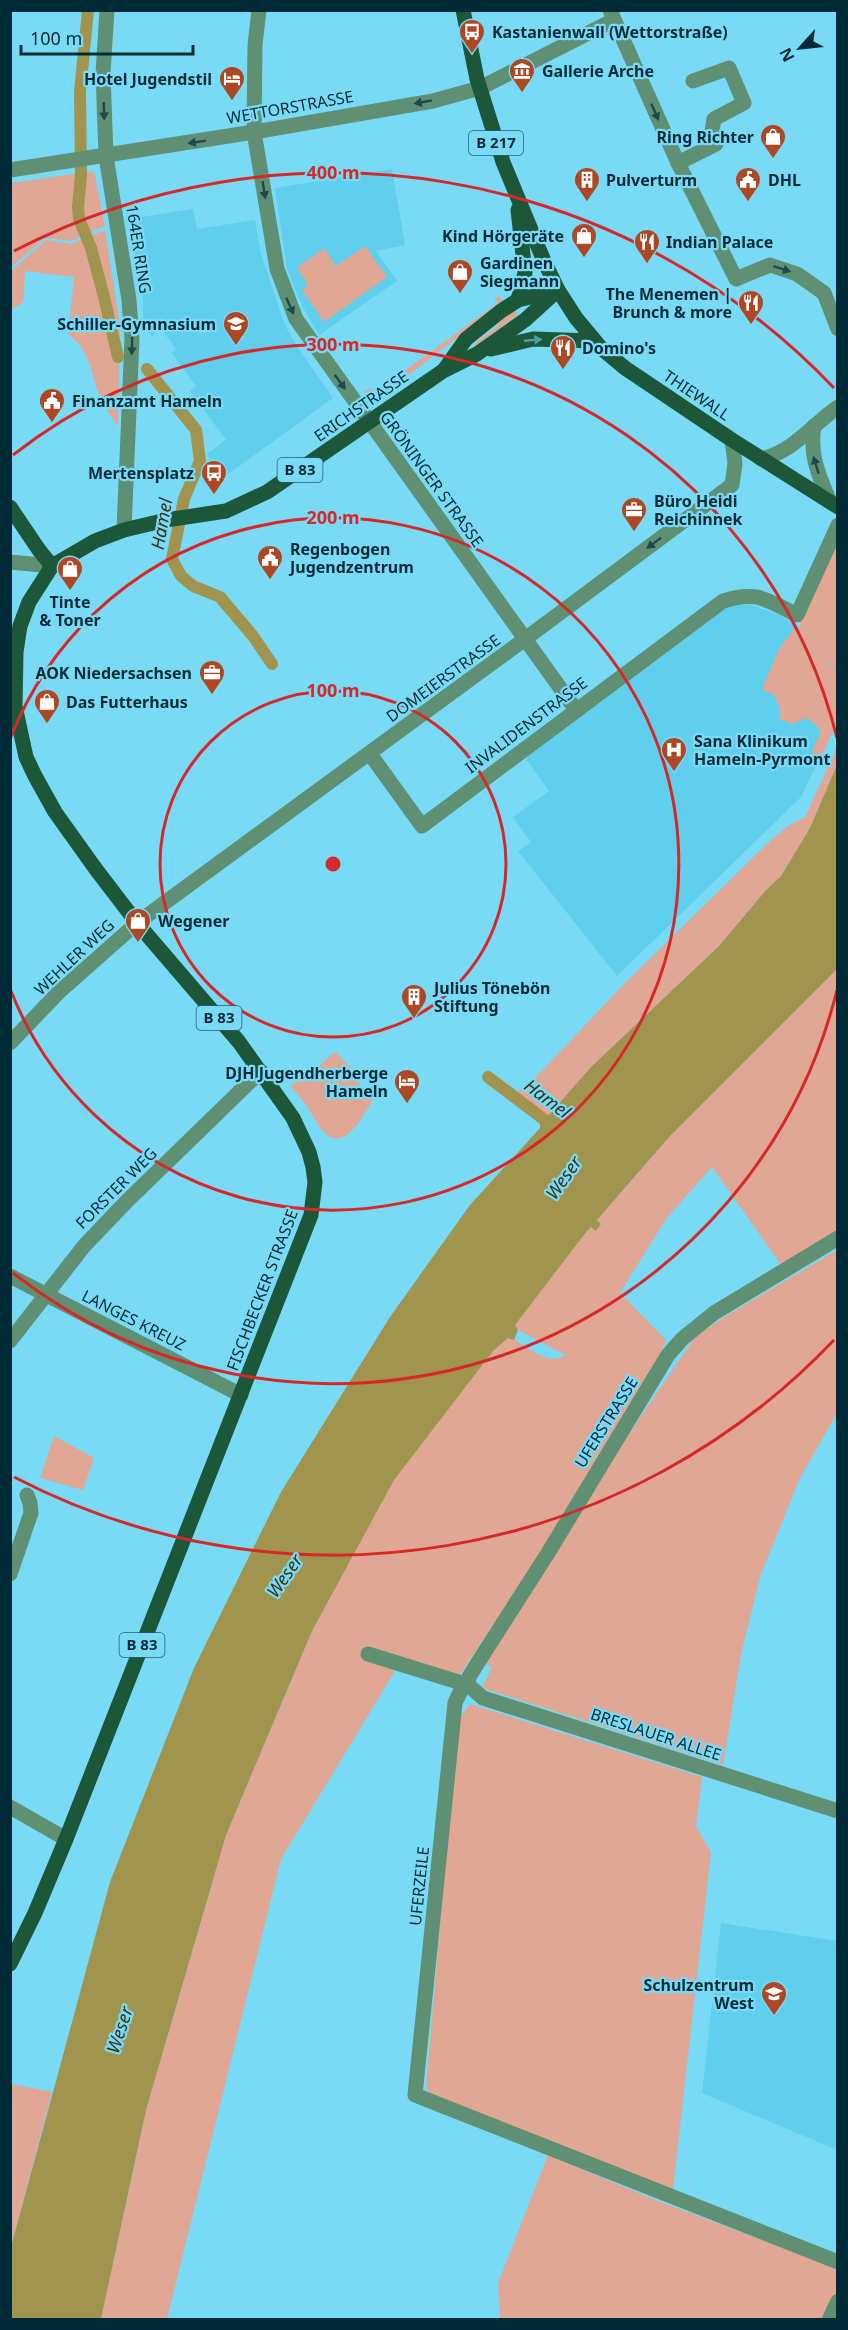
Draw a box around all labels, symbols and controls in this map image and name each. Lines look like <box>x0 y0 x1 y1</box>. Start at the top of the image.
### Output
bus stop icon: Kastanienwall (Wettorstraße) <box>457 17 487 55</box>
scale bar <box>21 18 194 56</box>
north arrow <box>770 18 830 78</box>
place label: Kastanienwall (Wettorstraße) <box>492 21 728 43</box>
text: 100 m <box>30 26 82 50</box>
text: N <box>774 44 799 66</box>
museum icon: Gallerie Arche <box>507 56 537 94</box>
place label: Gallerie Arche <box>542 60 654 82</box>
hotel icon: Hotel Jugendstil <box>217 64 247 102</box>
place label: Hotel Jugendstil <box>84 68 212 90</box>
street label: WETTORSTRASSE <box>225 85 355 129</box>
one-way arrow <box>413 98 432 107</box>
one-way arrow <box>100 101 109 120</box>
one-way arrow <box>651 103 661 121</box>
shop icon: Ring Richter <box>758 122 788 160</box>
place label: Ring Richter <box>656 126 754 148</box>
road number: B 217 <box>469 131 523 155</box>
one-way arrow <box>187 137 206 146</box>
text: 400 m <box>306 160 360 184</box>
building icon: Pulverturm <box>572 165 602 203</box>
public building icon: DHL <box>733 165 763 203</box>
place label: Pulverturm <box>606 169 697 191</box>
place label: DHL <box>768 169 801 191</box>
one-way arrow <box>259 181 268 200</box>
street label: 164ER RING <box>121 203 157 295</box>
shop icon: Kind Hörgeräte <box>569 221 599 259</box>
place label: Kind Hörgeräte <box>442 225 564 247</box>
restaurant icon: Indian Palace <box>632 227 662 265</box>
place label: Indian Palace <box>666 231 773 253</box>
place label: Gardinen Siegmann <box>480 252 559 292</box>
shop icon: Gardinen Siegmann <box>445 257 475 295</box>
one-way arrow <box>773 265 791 274</box>
place label: The Menemen | Brunch & more <box>606 283 732 323</box>
restaurant icon: The Menemen | Brunch & more <box>736 288 766 326</box>
one-way arrow <box>286 298 295 315</box>
school or university icon: Schiller-Gymnasium <box>221 309 251 347</box>
place label: Schiller-Gymnasium <box>57 313 216 335</box>
text: 300 m <box>306 332 360 356</box>
restaurant icon: Domino's <box>548 333 578 371</box>
one-way arrow <box>127 336 137 355</box>
one-way arrow <box>524 336 543 345</box>
place label: Domino's <box>582 337 656 359</box>
street label: ERICHSTRASSE <box>309 365 413 447</box>
street label: THIEWALL <box>659 365 735 425</box>
one-way arrow <box>334 373 346 389</box>
public building icon: Finanzamt Hameln <box>37 386 67 424</box>
place label: Finanzamt Hameln <box>72 390 222 412</box>
street label: GRÖNINGER STRASSE <box>375 407 489 551</box>
one-way arrow <box>811 456 820 474</box>
bus stop icon: Mertensplatz <box>199 458 229 496</box>
road number: B 83 <box>278 458 322 482</box>
place label: Mertensplatz <box>88 462 194 484</box>
place label: Büro Heidi Reichinnek <box>654 490 743 530</box>
office icon: Büro Heidi Reichinnek <box>619 495 649 533</box>
water label: Hamel <box>145 496 177 551</box>
text: 200 m <box>306 505 360 529</box>
one-way arrow <box>646 537 661 549</box>
place label: Regenbogen Jugendzentrum <box>288 538 414 578</box>
public building icon: Regenbogen Jugendzentrum <box>255 543 285 581</box>
shop icon: Tinte & Toner <box>55 554 85 592</box>
place label: Tinte & Toner <box>39 591 101 631</box>
street label: DOMEIERSTRASSE <box>381 629 505 727</box>
office icon: AOK Niedersachsen <box>197 658 227 696</box>
place label: AOK Niedersachsen <box>35 662 192 684</box>
street label: INVALIDENSTRASSE <box>460 672 592 778</box>
text: 100 m <box>306 678 360 702</box>
shop icon: Das Futterhaus <box>32 687 62 725</box>
place label: Das Futterhaus <box>66 691 188 713</box>
place label: Sana Klinikum Hameln-Pyrmont <box>694 730 830 770</box>
hospital icon: Sana Klinikum Hameln-Pyrmont <box>659 735 689 773</box>
centre of rings <box>323 854 343 874</box>
shop icon: Wegener <box>123 906 153 944</box>
place label: Wegener <box>158 910 229 932</box>
street label: WEHLER WEG <box>29 914 119 1000</box>
place label: Julius Tönebön Stiftung <box>432 977 550 1017</box>
building icon: Julius Tönebön Stiftung <box>399 982 429 1020</box>
road number: B 83 <box>196 1006 242 1030</box>
place label: DJH Jugendherberge Hameln <box>225 1062 388 1102</box>
hotel icon: DJH Jugendherberge Hameln <box>392 1067 422 1105</box>
water label: Hamel <box>520 1073 576 1124</box>
street label: FORSTER WEG <box>70 1142 162 1234</box>
water label: Weser <box>540 1150 587 1204</box>
street label: FISCHBECKER STRASSE <box>221 1206 303 1374</box>
street label: LANGES KREUZ <box>78 1284 190 1356</box>
street label: UFERSTRASSE <box>569 1372 643 1472</box>
water label: Weser <box>261 1548 308 1602</box>
road number: B 83 <box>120 1633 164 1657</box>
street label: BRESLAUER ALLEE <box>588 1703 724 1765</box>
street label: UFERZEILE <box>404 1845 434 1927</box>
place label: Schulzentrum West <box>643 1974 754 2014</box>
school or university icon: Schulzentrum West <box>759 1979 789 2017</box>
water label: Weser <box>100 2002 138 2056</box>

